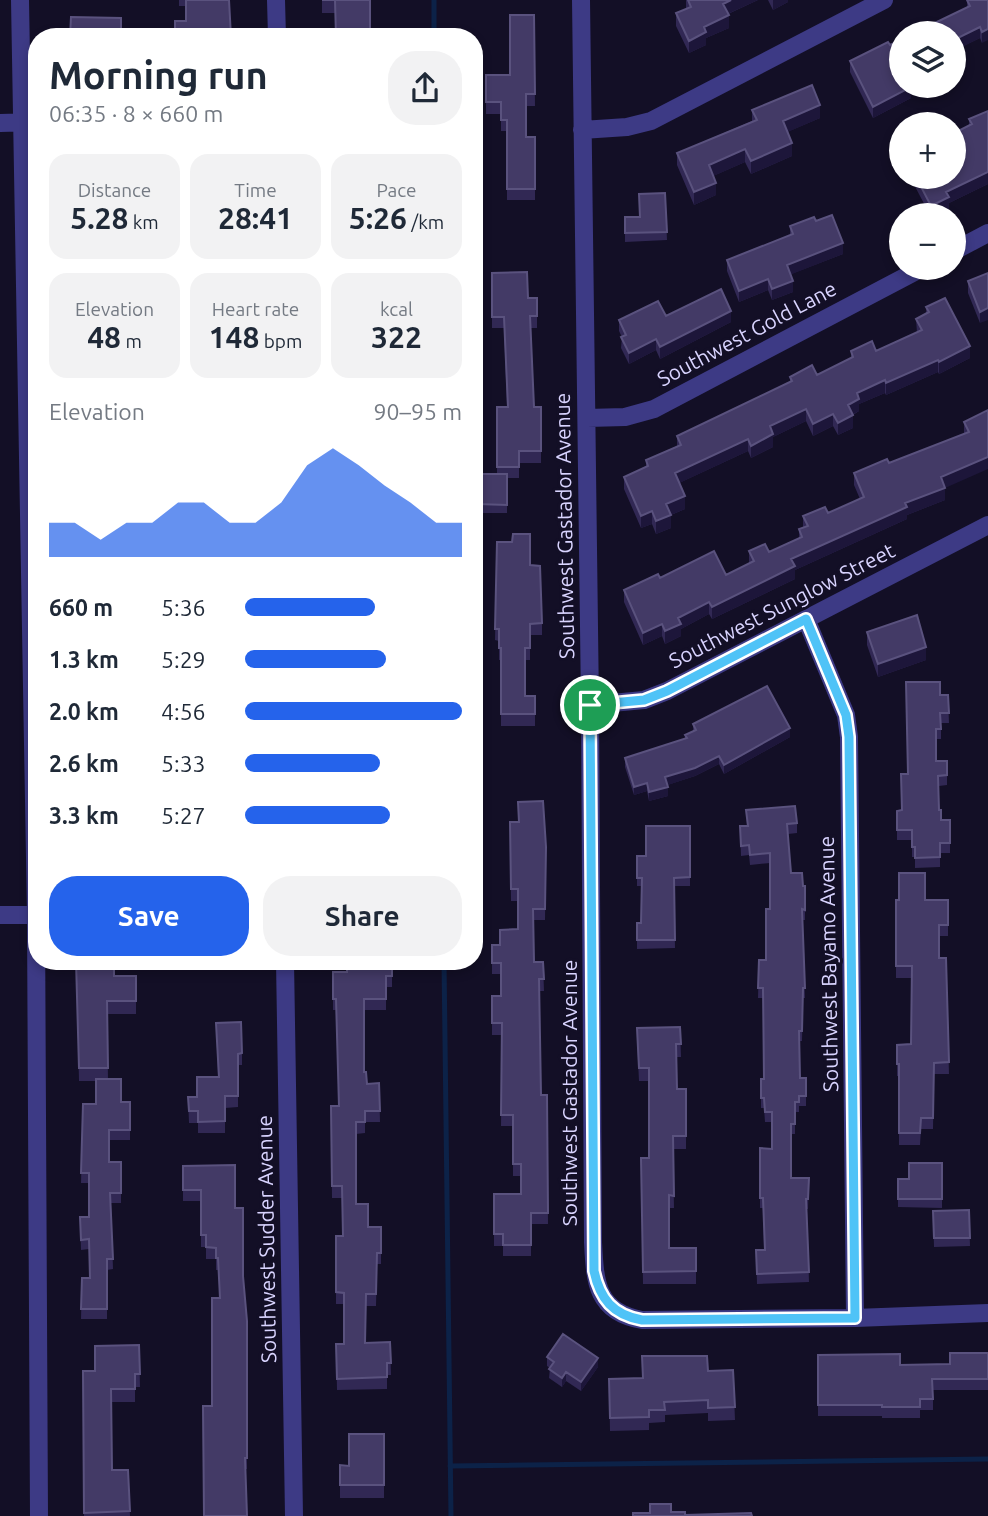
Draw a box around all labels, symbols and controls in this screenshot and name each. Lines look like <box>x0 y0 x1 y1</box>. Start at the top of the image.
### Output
map controls <box>889 21 966 280</box>
button: layers <box>889 21 966 98</box>
button: share <box>388 51 462 125</box>
text: Morning run <box>49 54 268 96</box>
text: 06:35 · 8 × 660 m <box>49 101 223 126</box>
button: + <box>889 112 966 189</box>
text: Distance <box>78 179 151 201</box>
text: Time <box>234 179 277 201</box>
text: Pace <box>376 179 417 201</box>
text: 5.28 <box>70 201 128 235</box>
text: 28:41 <box>218 201 293 235</box>
text: 5:26 <box>349 201 407 235</box>
button: − <box>889 203 966 280</box>
text: km <box>128 211 159 233</box>
text: /km <box>407 211 444 233</box>
street label: Southwest Gold Lane <box>653 276 840 391</box>
text: Elevation <box>75 298 154 320</box>
text: Heart rate <box>212 298 299 320</box>
text: kcal <box>380 298 413 320</box>
text: 48 <box>87 320 121 354</box>
text: 148 <box>209 320 259 354</box>
text: 322 <box>371 320 422 354</box>
text: m <box>121 330 142 352</box>
text: bpm <box>259 330 302 352</box>
street label: Southwest Gastador Avenue <box>550 393 578 659</box>
text: Elevation <box>49 399 145 424</box>
text: 90–95 m <box>374 399 462 424</box>
street label: Southwest Sunglow Street <box>665 538 898 673</box>
text: 660 m <box>49 595 113 620</box>
text: 5:36 <box>161 595 206 620</box>
text: 1.3 km <box>49 647 119 672</box>
text: 5:29 <box>161 647 206 672</box>
pin <box>560 675 620 735</box>
icon: arrive <box>571 686 609 724</box>
text: 2.0 km <box>49 699 119 724</box>
text: 4:56 <box>161 699 206 724</box>
text: 2.6 km <box>49 751 119 776</box>
text: 5:33 <box>161 751 206 776</box>
text: 3.3 km <box>49 803 119 828</box>
text: 5:27 <box>161 803 206 828</box>
street label: Southwest Bayamo Avenue <box>814 836 842 1092</box>
button: Save <box>49 876 249 956</box>
button: Share <box>263 876 462 956</box>
street label: Southwest Gastador Avenue <box>557 960 581 1226</box>
street label: Southwest Sudder Avenue <box>252 1115 280 1363</box>

